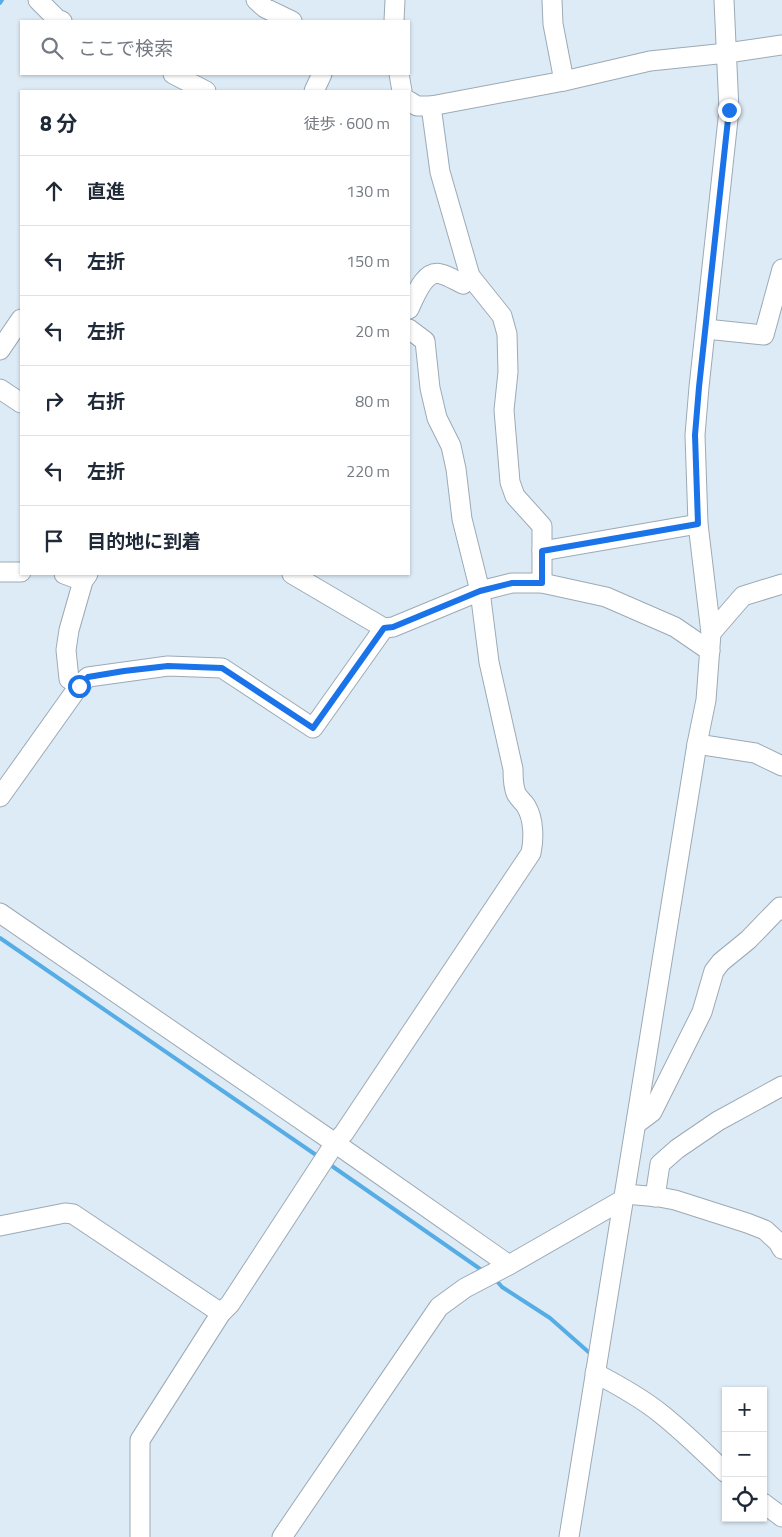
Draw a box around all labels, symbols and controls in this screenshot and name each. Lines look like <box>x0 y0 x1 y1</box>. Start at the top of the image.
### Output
search box <box>20 20 410 75</box>
text: ここで検索 <box>78 33 173 62</box>
icon: search <box>38 34 66 62</box>
route end <box>718 99 741 122</box>
text: 8 分 <box>40 107 77 139</box>
text: 徒歩 · 600 m <box>304 111 390 135</box>
text: 直進 <box>87 176 125 205</box>
icon: ahead <box>40 177 68 205</box>
text: 130 m <box>346 179 390 203</box>
text: 左折 <box>87 246 125 275</box>
icon: left <box>40 247 68 275</box>
text: 150 m <box>346 249 390 273</box>
text: 左折 <box>87 316 125 345</box>
icon: left <box>40 317 68 345</box>
text: 20 m <box>355 319 390 343</box>
text: 右折 <box>87 386 125 415</box>
icon: right <box>40 387 68 415</box>
text: 80 m <box>355 389 390 413</box>
text: 左折 <box>87 456 125 485</box>
icon: left <box>40 457 68 485</box>
text: 220 m <box>346 459 390 483</box>
text: 目的地に到着 <box>87 526 201 555</box>
icon: arrive <box>40 527 68 555</box>
route start <box>68 675 91 698</box>
map controls <box>722 1387 767 1522</box>
button: + <box>722 1387 767 1432</box>
button: − <box>722 1432 767 1477</box>
button: locate <box>722 1477 767 1522</box>

